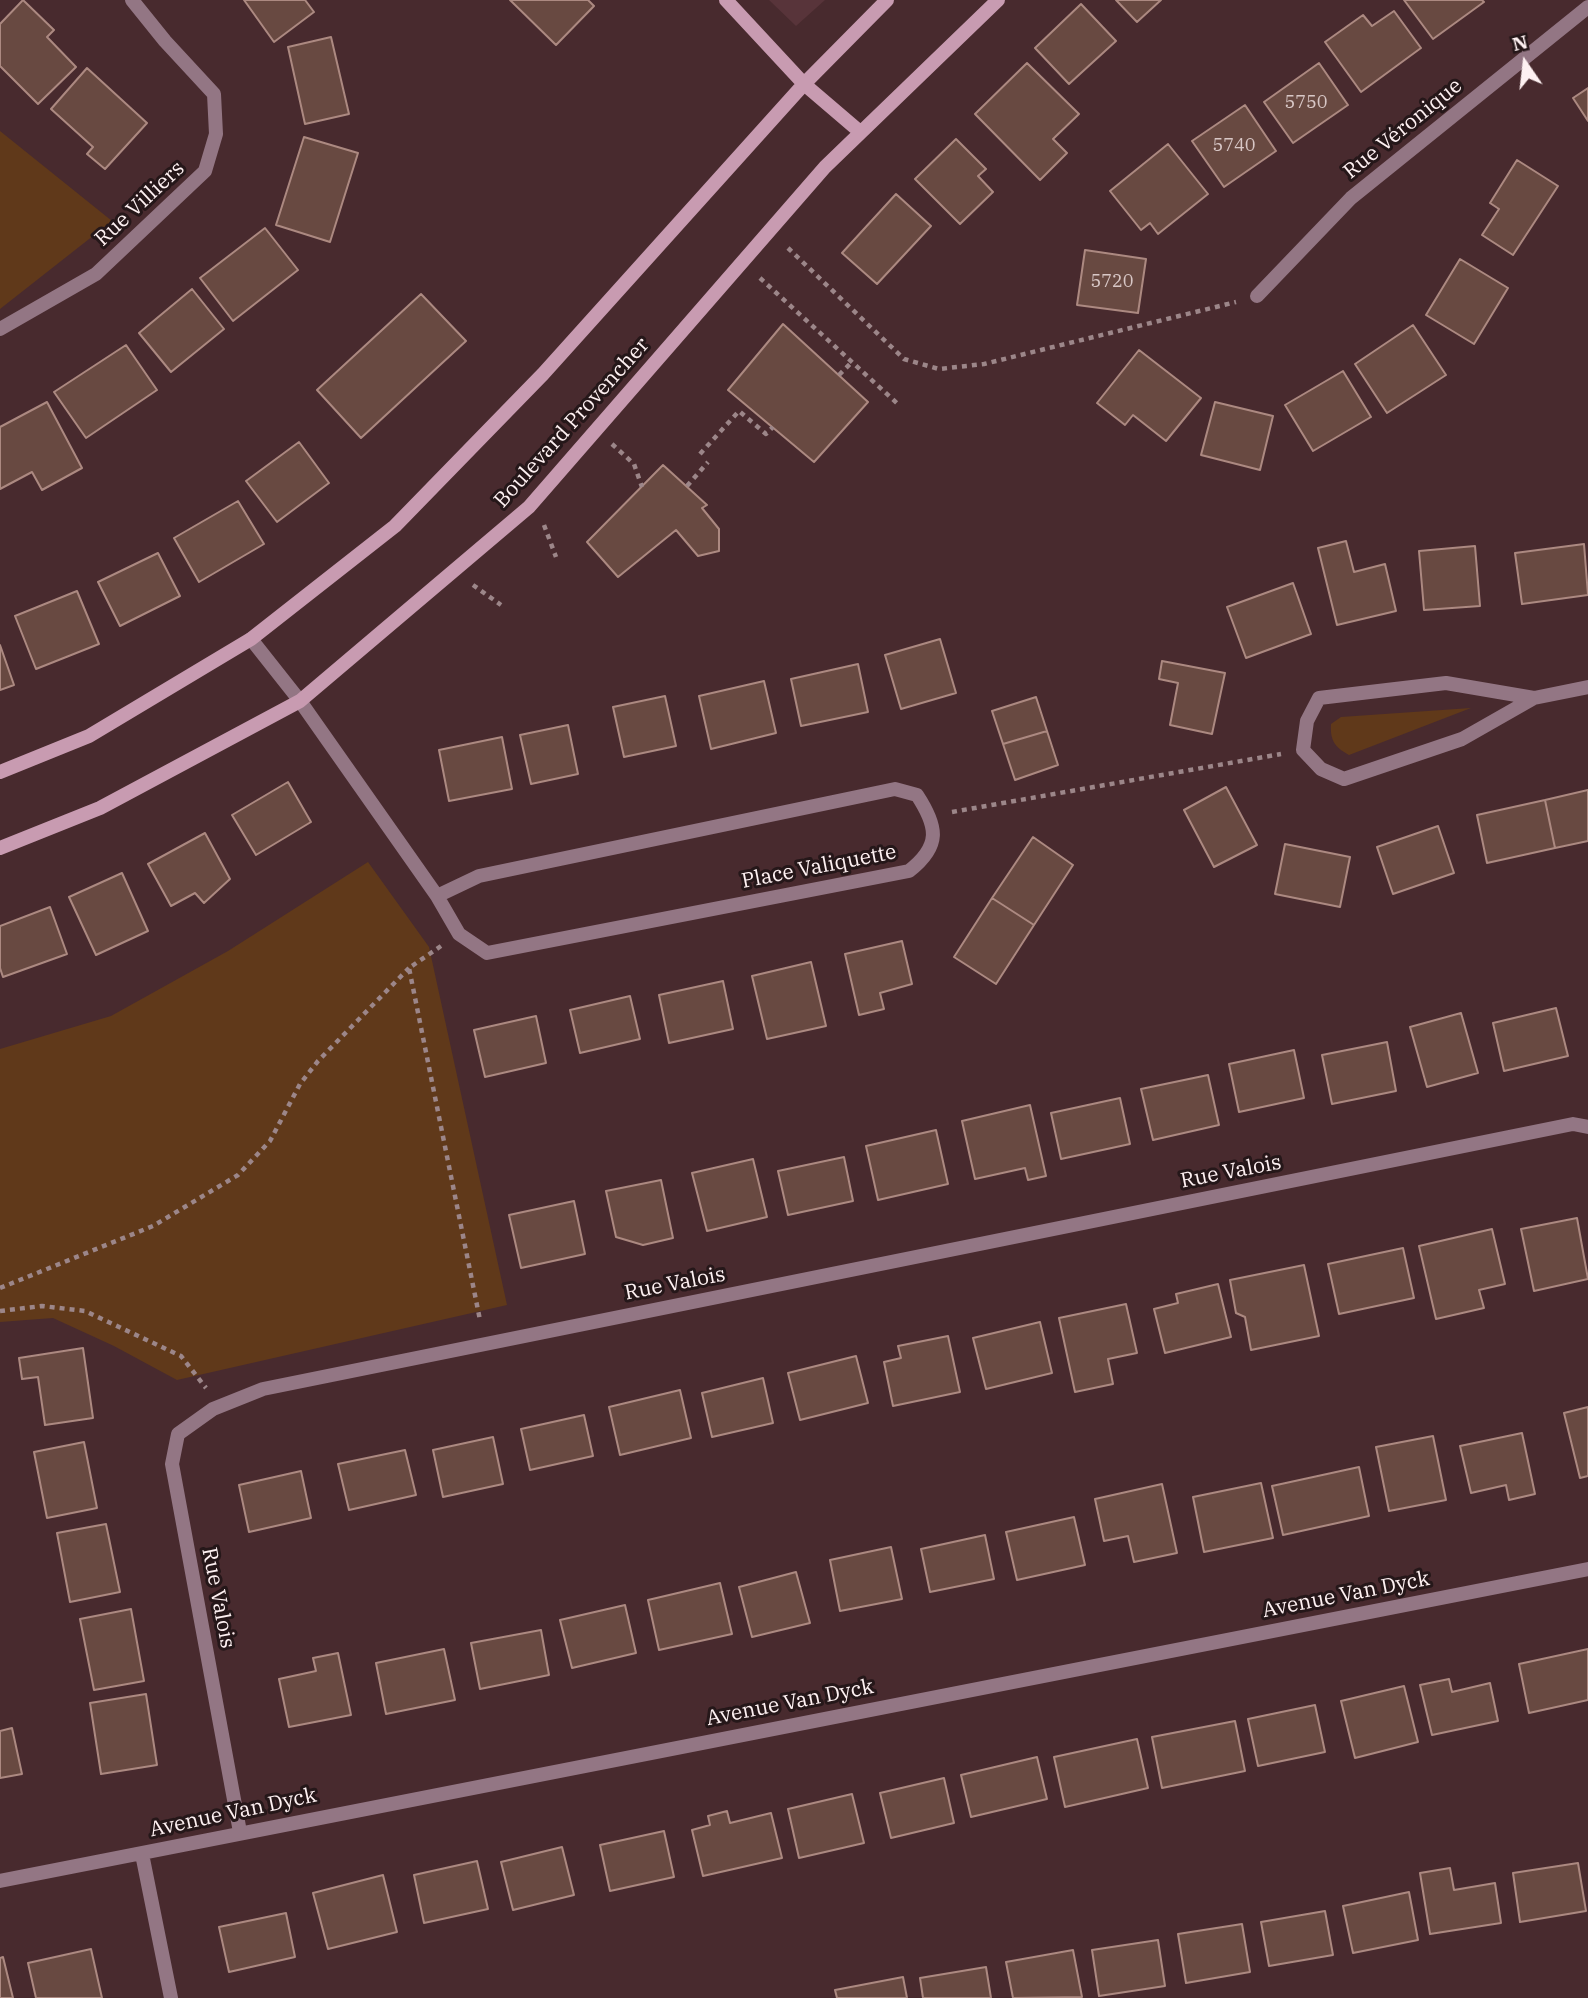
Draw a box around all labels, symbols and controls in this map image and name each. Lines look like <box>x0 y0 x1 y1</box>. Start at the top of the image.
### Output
north arrow <box>1490 28 1560 98</box>
text: N <box>1510 29 1530 56</box>
street label: Rue Véronique <box>1339 74 1467 184</box>
house number: 5750 <box>1284 92 1328 114</box>
house number: 5740 <box>1212 135 1256 157</box>
street label: Rue Villiers <box>90 156 190 252</box>
house number: 5720 <box>1090 271 1134 293</box>
street label: Boulevard Provencher <box>489 333 655 513</box>
street label: Place Valiquette <box>739 840 899 894</box>
street label: Rue Valois <box>1178 1150 1284 1194</box>
street label: Rue Valois <box>622 1262 728 1306</box>
street label: Rue Valois <box>196 1545 240 1651</box>
street label: Avenue Van Dyck <box>1260 1566 1432 1624</box>
street label: Avenue Van Dyck <box>704 1674 876 1732</box>
street label: Avenue Van Dyck <box>147 1783 319 1843</box>

